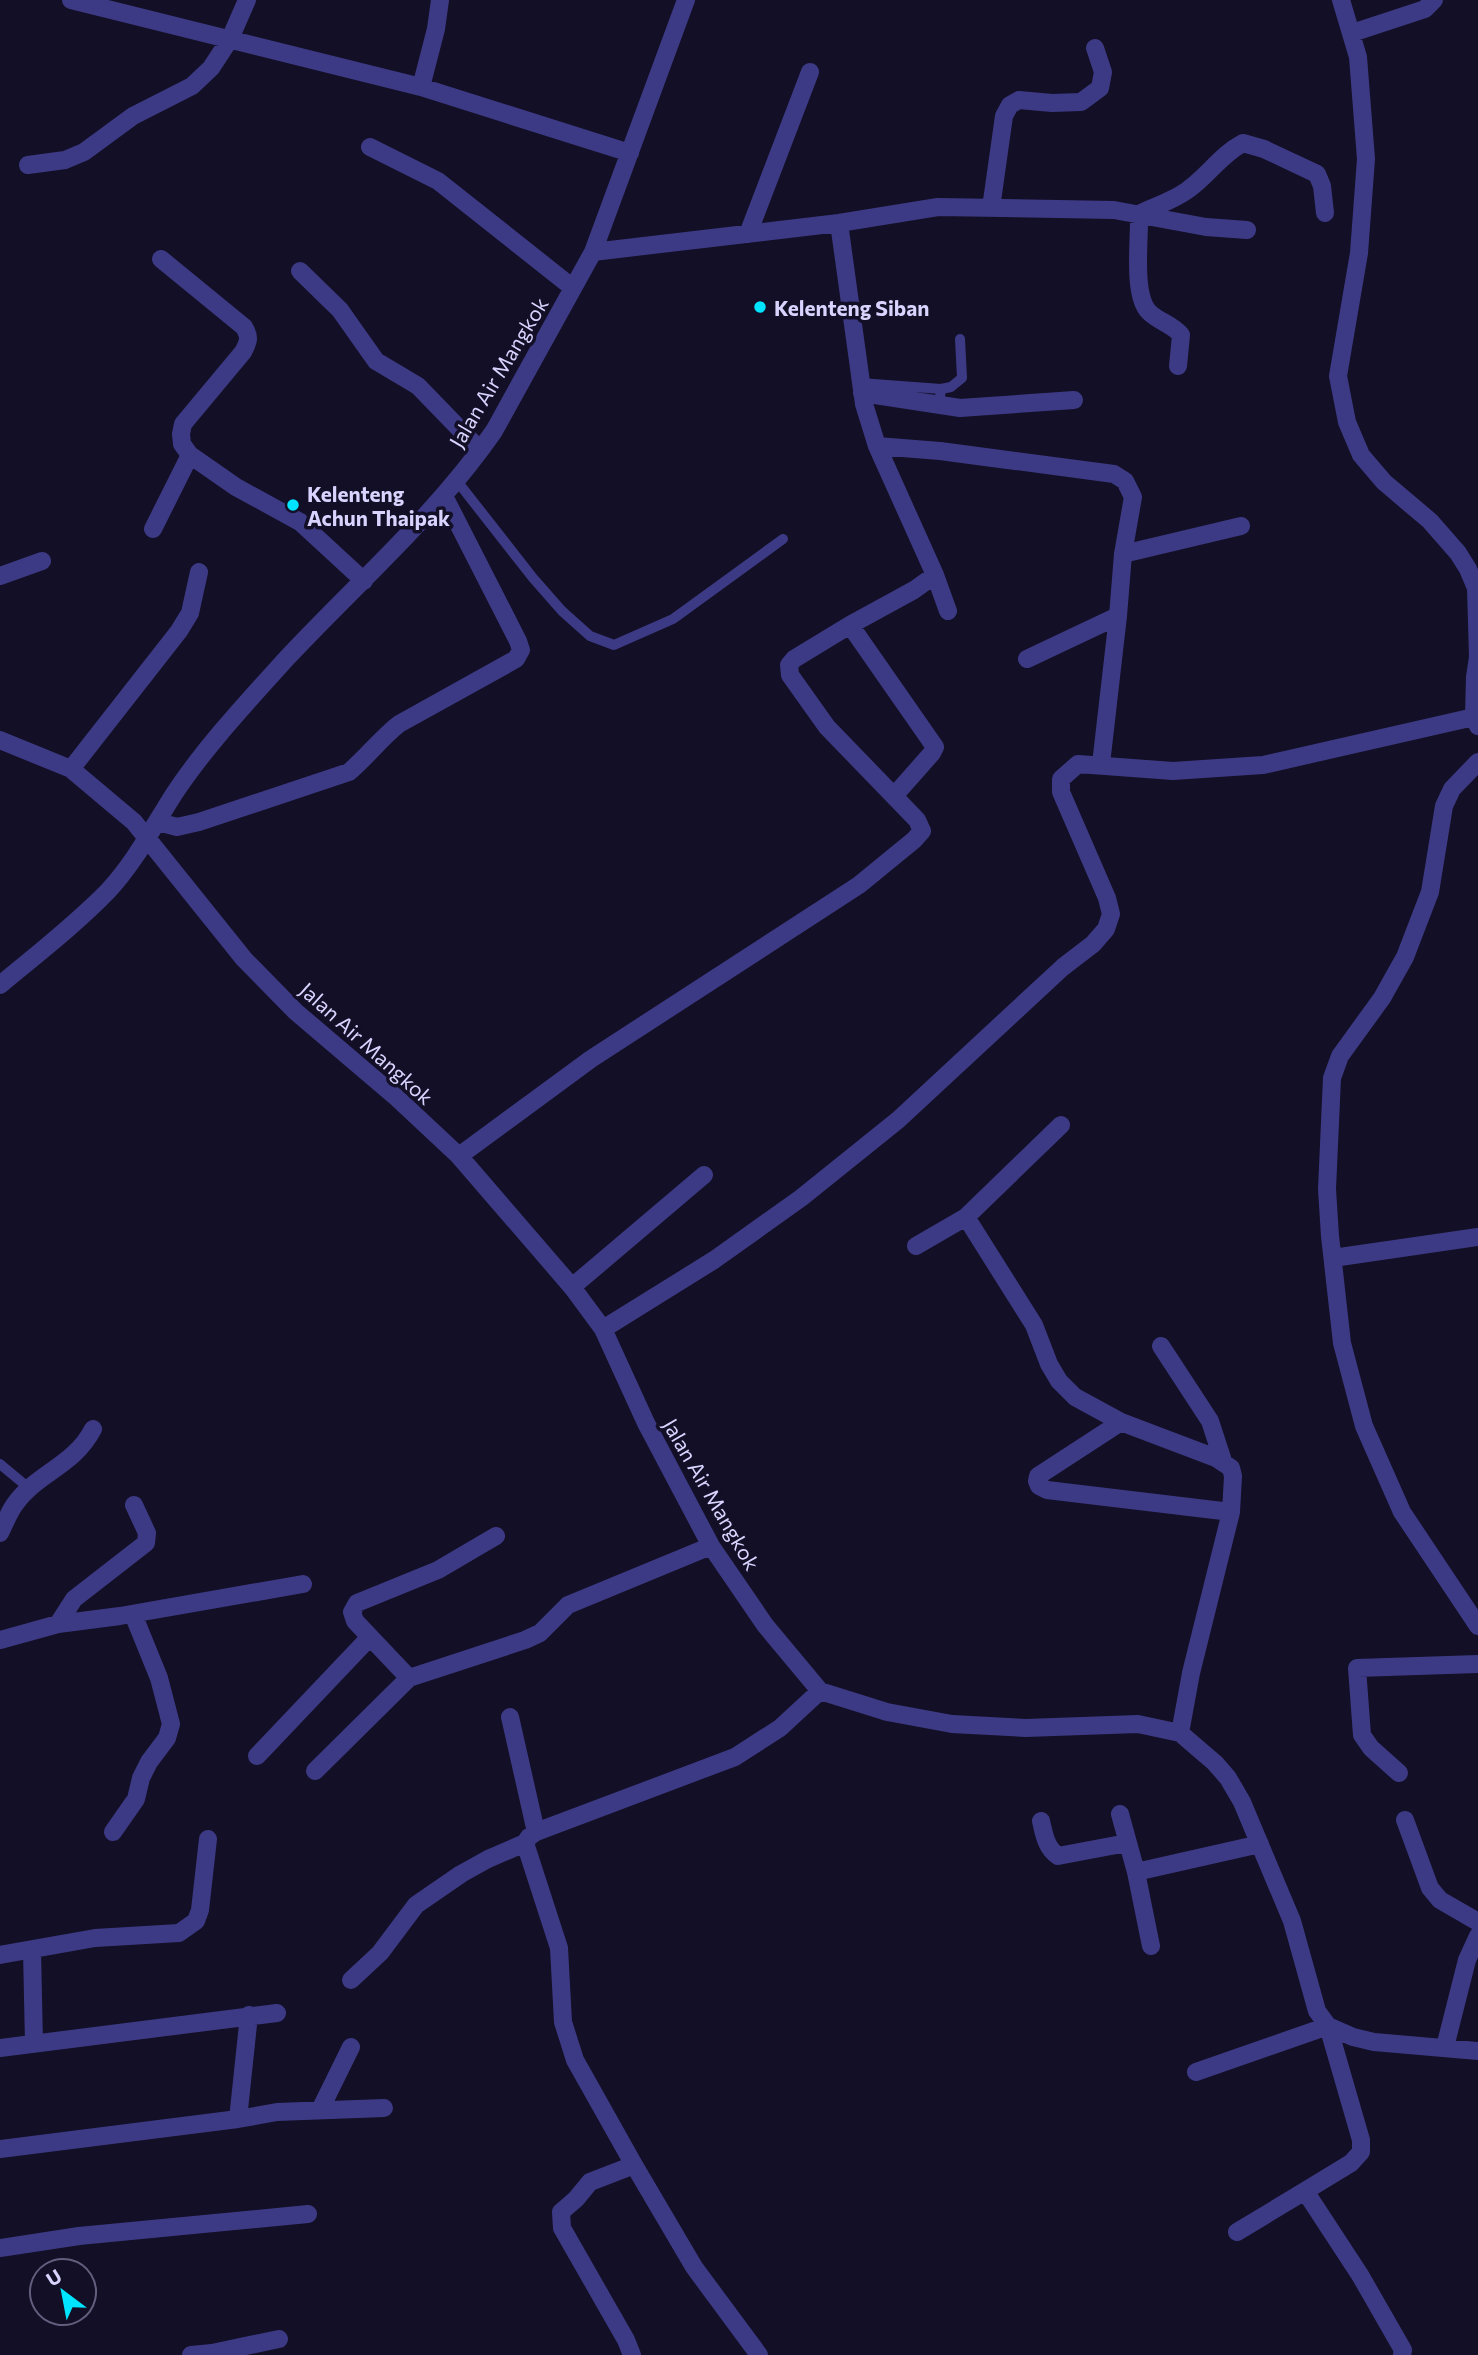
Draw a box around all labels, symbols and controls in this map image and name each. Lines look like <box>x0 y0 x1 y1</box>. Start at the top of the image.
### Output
street label: Jalan Air Mangkok <box>443 292 553 452</box>
place label: Kelenteng Siban <box>774 295 929 320</box>
marker: Kelenteng Siban <box>752 299 768 315</box>
place label: Kelenteng Achun Thaipak <box>307 481 450 530</box>
marker: Kelenteng Achun Thaipak <box>285 497 301 513</box>
street label: Jalan Air Mangkok <box>295 977 439 1109</box>
street label: Jalan Air Mangkok <box>658 1414 766 1574</box>
north arrow <box>28 2257 98 2327</box>
text: U <box>42 2264 66 2291</box>

